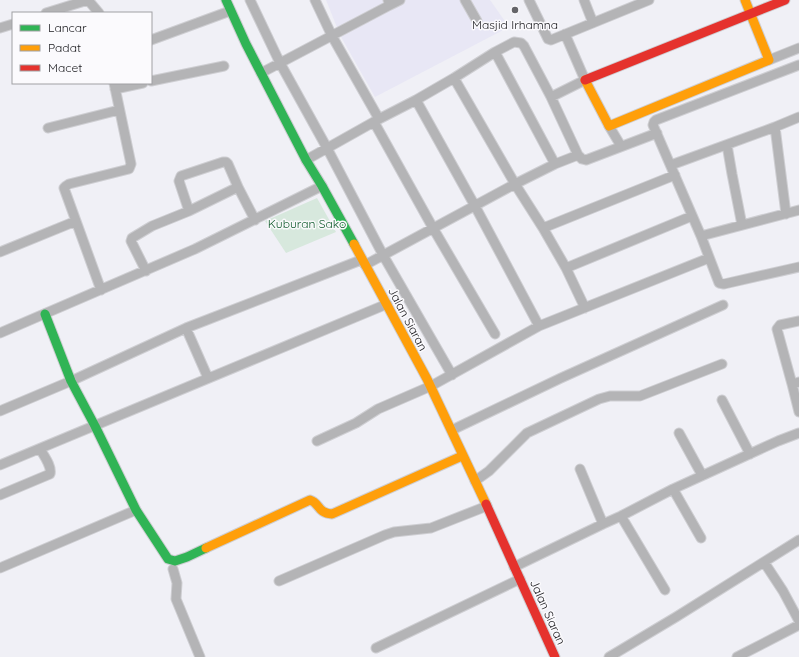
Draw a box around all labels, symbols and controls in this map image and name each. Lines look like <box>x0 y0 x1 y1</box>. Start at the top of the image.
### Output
marker: Masjid Irhamna <box>510 5 520 15</box>
legend <box>12 12 152 84</box>
place label: Masjid Irhamna <box>472 17 558 32</box>
text: Lancar <box>48 20 87 35</box>
text: Padat <box>48 40 81 55</box>
text: Macet <box>48 60 82 75</box>
park label: Kuburan Sako <box>268 216 346 231</box>
street label: Jalan Siaran <box>385 285 431 353</box>
street label: Jalan Siaran <box>527 577 569 647</box>

